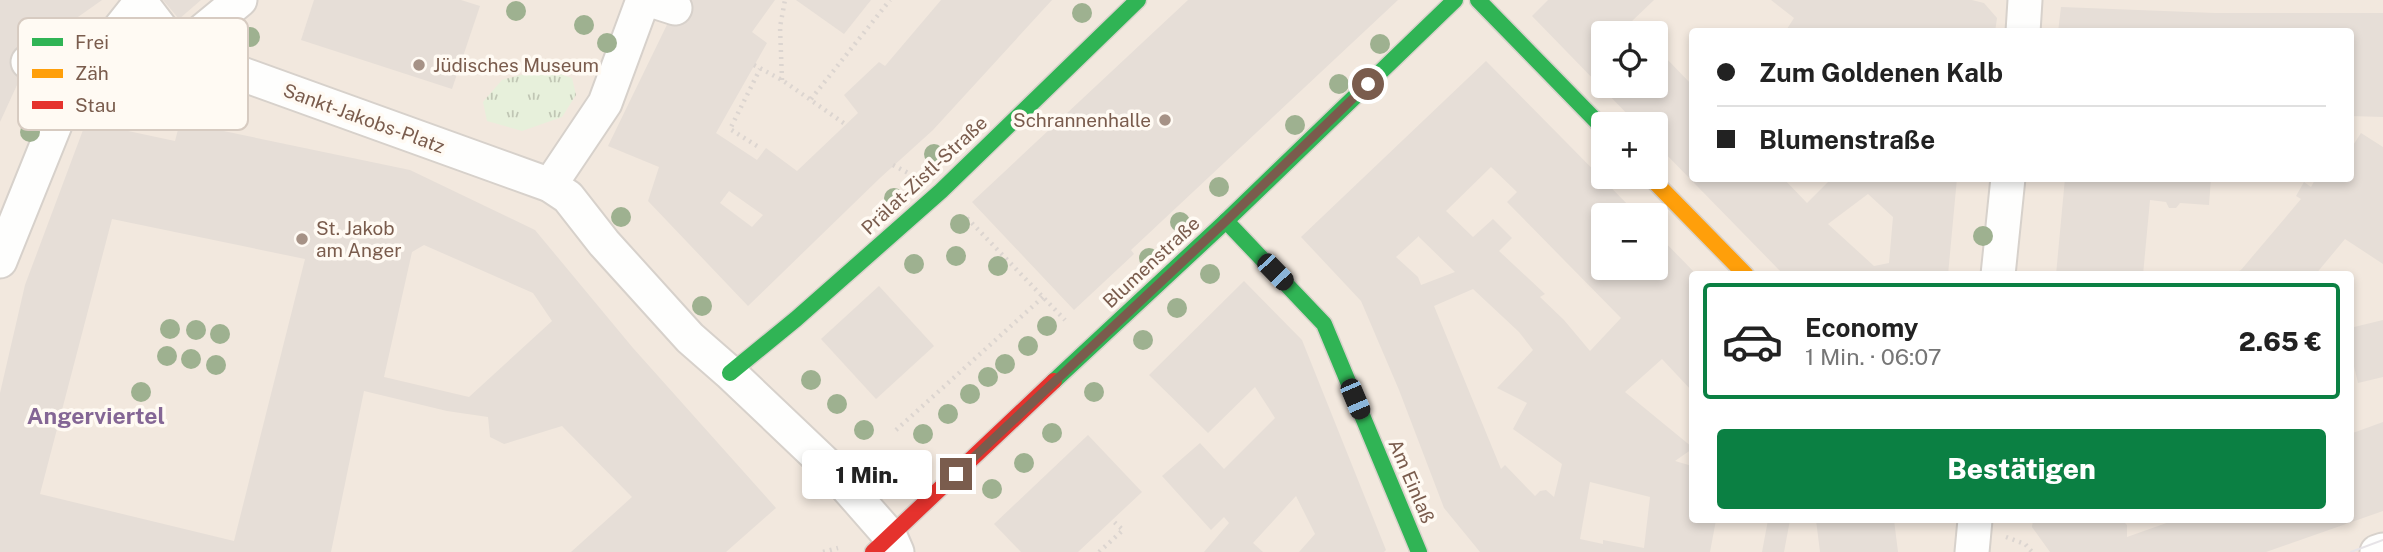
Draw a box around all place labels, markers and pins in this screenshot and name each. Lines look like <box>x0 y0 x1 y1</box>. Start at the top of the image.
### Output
place label: Jüdisches Museum <box>433 54 599 76</box>
marker: Jüdisches Museum <box>411 57 427 73</box>
place label: Schrannenhalle <box>1013 109 1151 131</box>
marker: Schrannenhalle <box>1157 112 1173 128</box>
place label: St. Jakob am Anger <box>316 217 402 261</box>
marker: St. Jakob am Anger <box>294 231 310 247</box>

